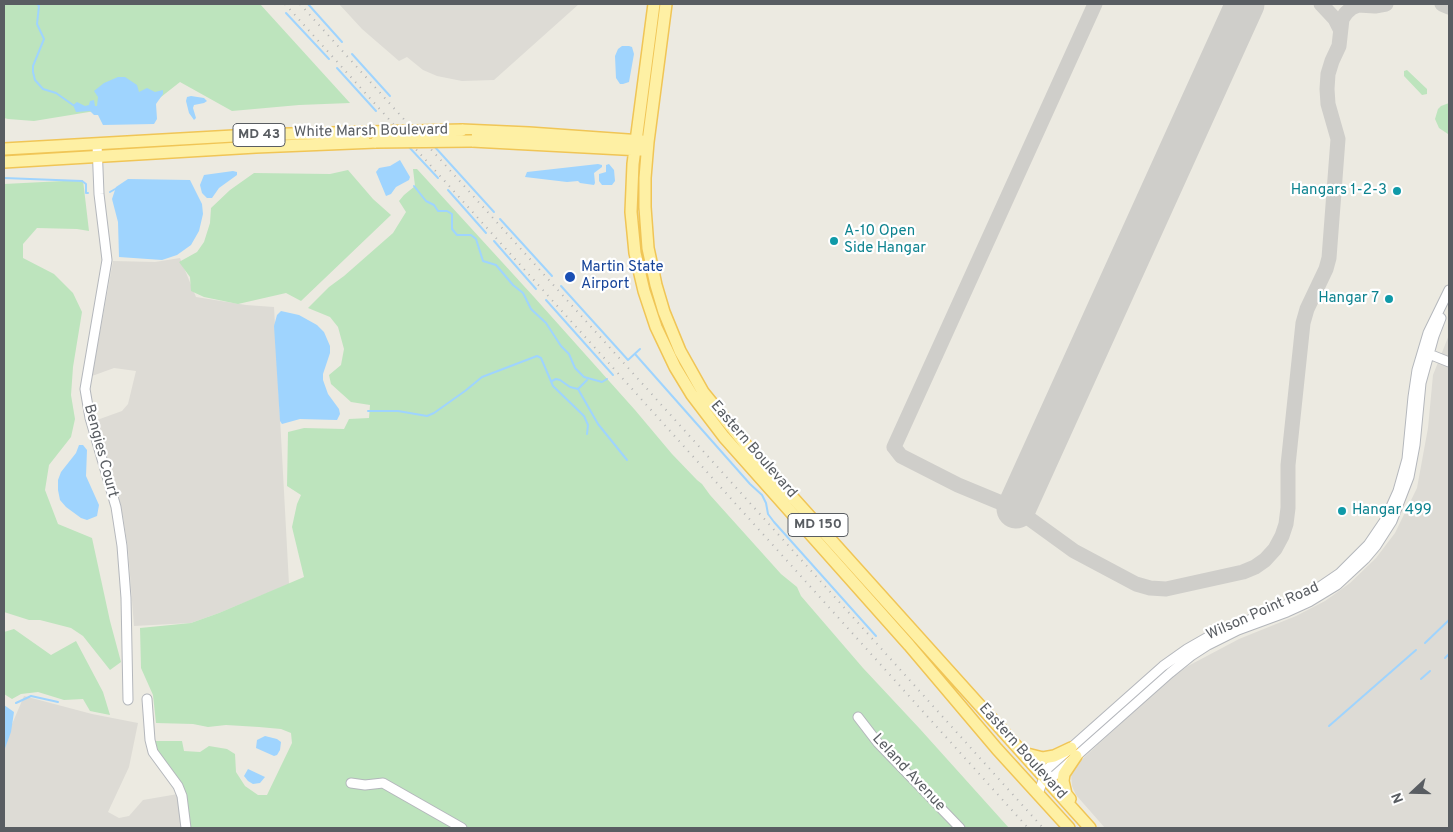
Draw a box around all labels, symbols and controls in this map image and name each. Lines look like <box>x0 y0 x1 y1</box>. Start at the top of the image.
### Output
street label: White Marsh Boulevard <box>294 122 448 142</box>
road number: MD 43 <box>233 124 285 146</box>
place label: Hangars 1-2-3 <box>1291 182 1387 200</box>
marker: Hangars 1-2-3 <box>1391 185 1403 197</box>
place label: A-10 Open Side Hangar <box>844 223 926 258</box>
marker: A-10 Open Side Hangar <box>828 235 840 247</box>
place label: Martin State Airport <box>581 259 664 294</box>
marker: Martin State Airport <box>563 270 577 284</box>
place label: Hangar 7 <box>1318 290 1379 308</box>
marker: Hangar 7 <box>1383 293 1395 305</box>
street label: Eastern Boulevard <box>706 398 800 502</box>
street label: Bengies Court <box>79 402 121 500</box>
place label: Hangar 499 <box>1352 502 1432 520</box>
marker: Hangar 499 <box>1336 505 1348 517</box>
road number: MD 150 <box>788 514 848 536</box>
street label: Wilson Point Road <box>1204 579 1322 645</box>
street label: Eastern Boulevard <box>974 700 1070 804</box>
street label: Leland Avenue <box>868 731 948 815</box>
north arrow <box>1388 767 1438 817</box>
text: N <box>1389 790 1408 805</box>

